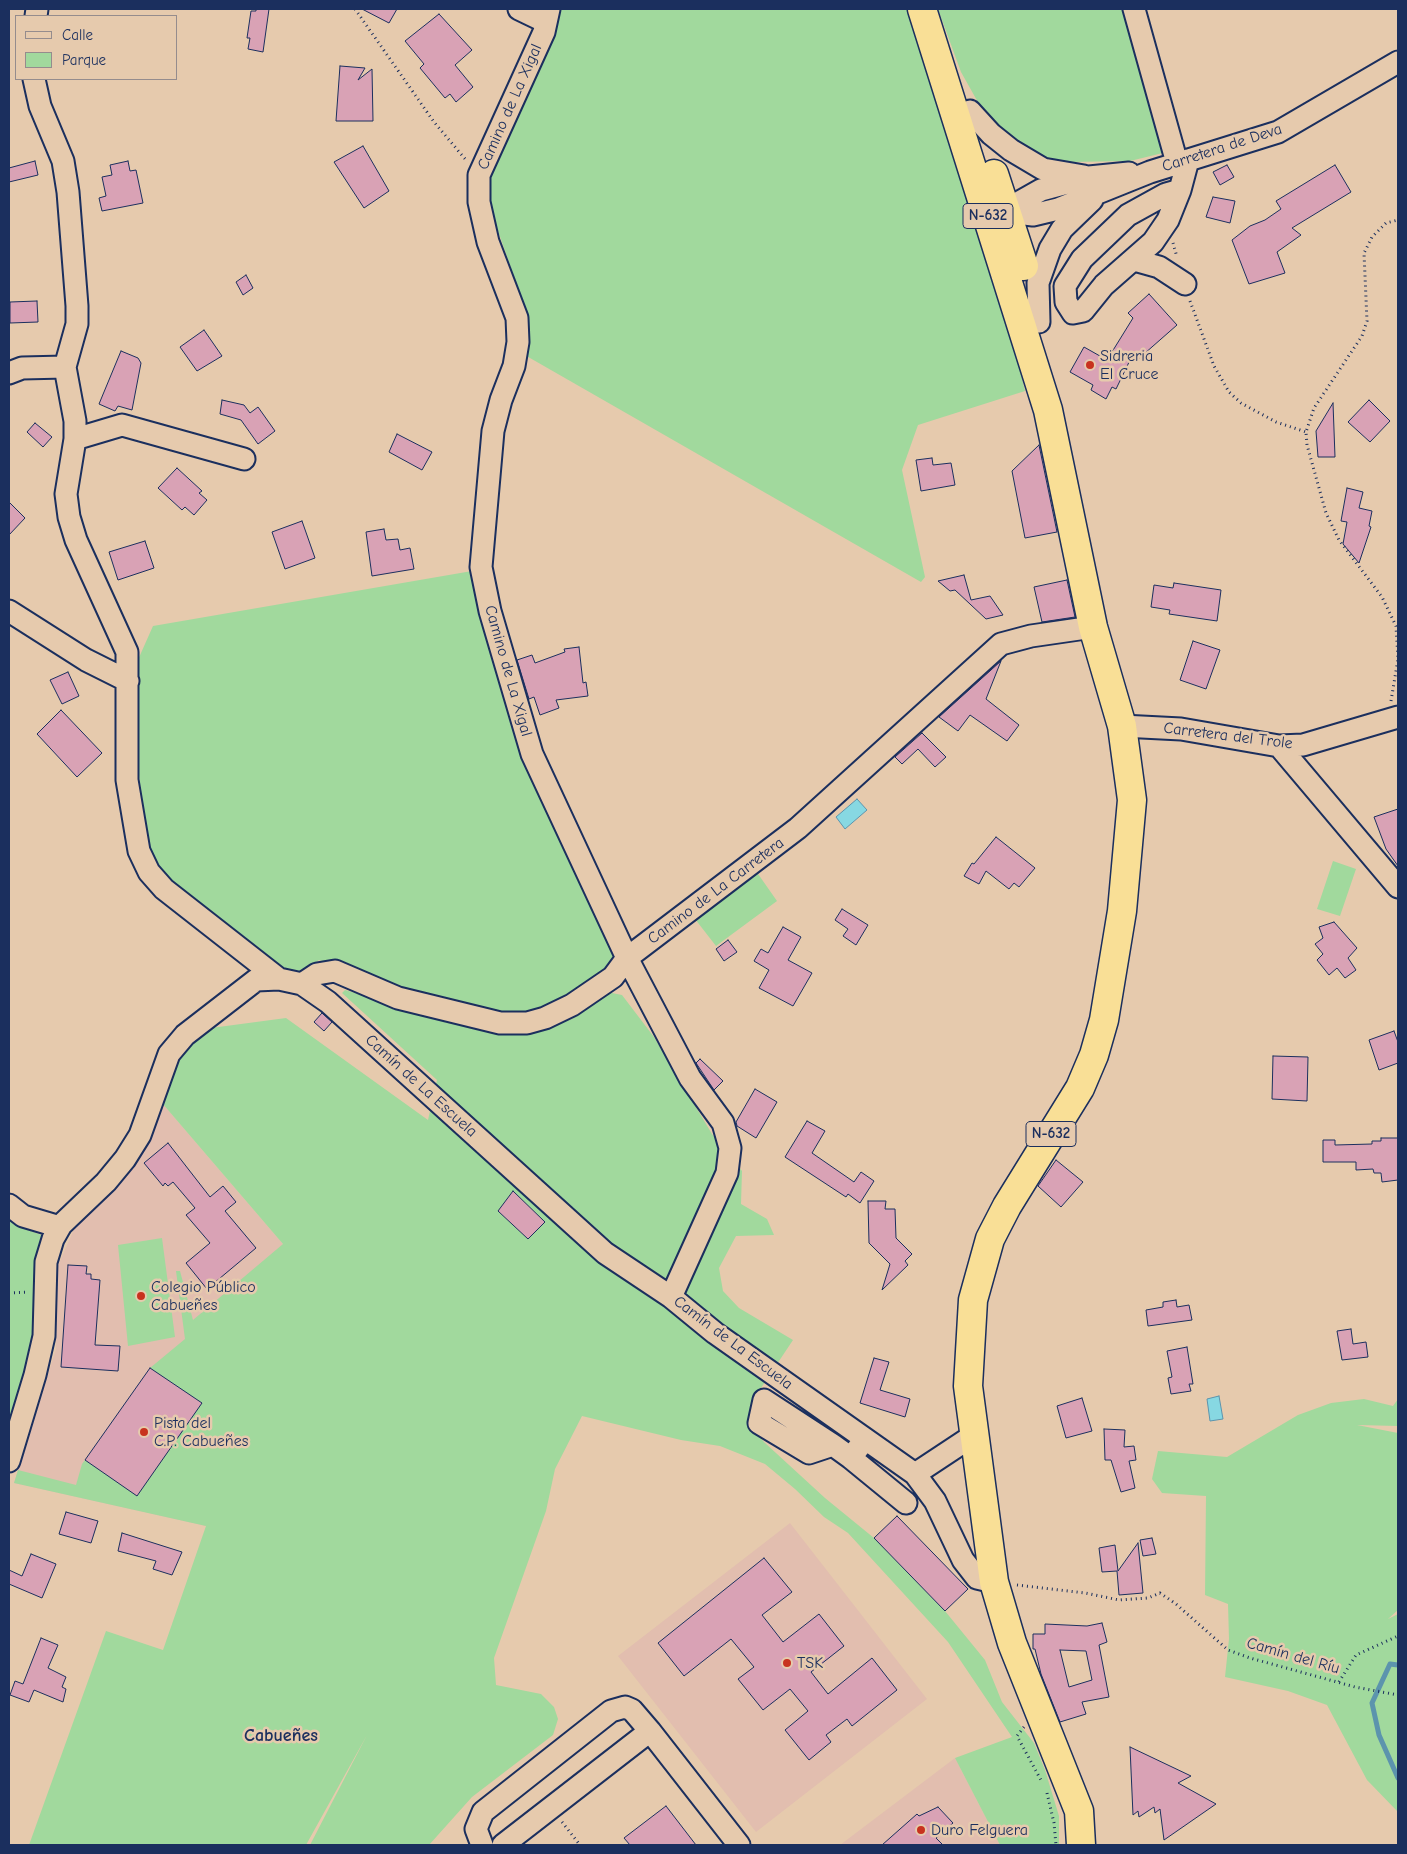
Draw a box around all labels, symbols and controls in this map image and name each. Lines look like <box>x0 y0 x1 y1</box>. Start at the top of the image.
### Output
legend <box>15 15 178 80</box>
text: Calle <box>62 26 93 44</box>
street label: Camino de La Xigal <box>474 41 546 173</box>
text: Parque <box>62 51 106 69</box>
street label: Carretera de Deva <box>1160 120 1284 176</box>
road number: N-632 <box>963 204 1013 228</box>
place label: Sidreria El Cruce <box>1100 346 1159 384</box>
marker: Sidreria El Cruce <box>1084 359 1096 371</box>
street label: Camino de La Xigal <box>480 603 536 739</box>
street label: Carretera del Trole <box>1162 719 1294 753</box>
street label: Camino de La Carretera <box>644 833 788 949</box>
street label: Camín de La Escuela <box>361 1031 481 1141</box>
road number: N-632 <box>1026 1122 1076 1146</box>
place label: Colegio Público Cabueñes <box>151 1277 256 1315</box>
marker: Colegio Público Cabueñes <box>135 1290 147 1302</box>
street label: Camín de La Escuela <box>670 1292 796 1394</box>
place label: Pista del C.P. Cabueñes <box>154 1413 248 1451</box>
marker: Pista del C.P. Cabueñes <box>138 1426 150 1438</box>
street label: Camín del Ríu <box>1244 1634 1342 1678</box>
place label: TSK <box>797 1653 823 1673</box>
marker: TSK <box>781 1657 793 1669</box>
district label: Cabueñes <box>244 1725 318 1747</box>
place label: Duro Felguera <box>931 1820 1028 1840</box>
marker: Duro Felguera <box>915 1824 927 1836</box>

